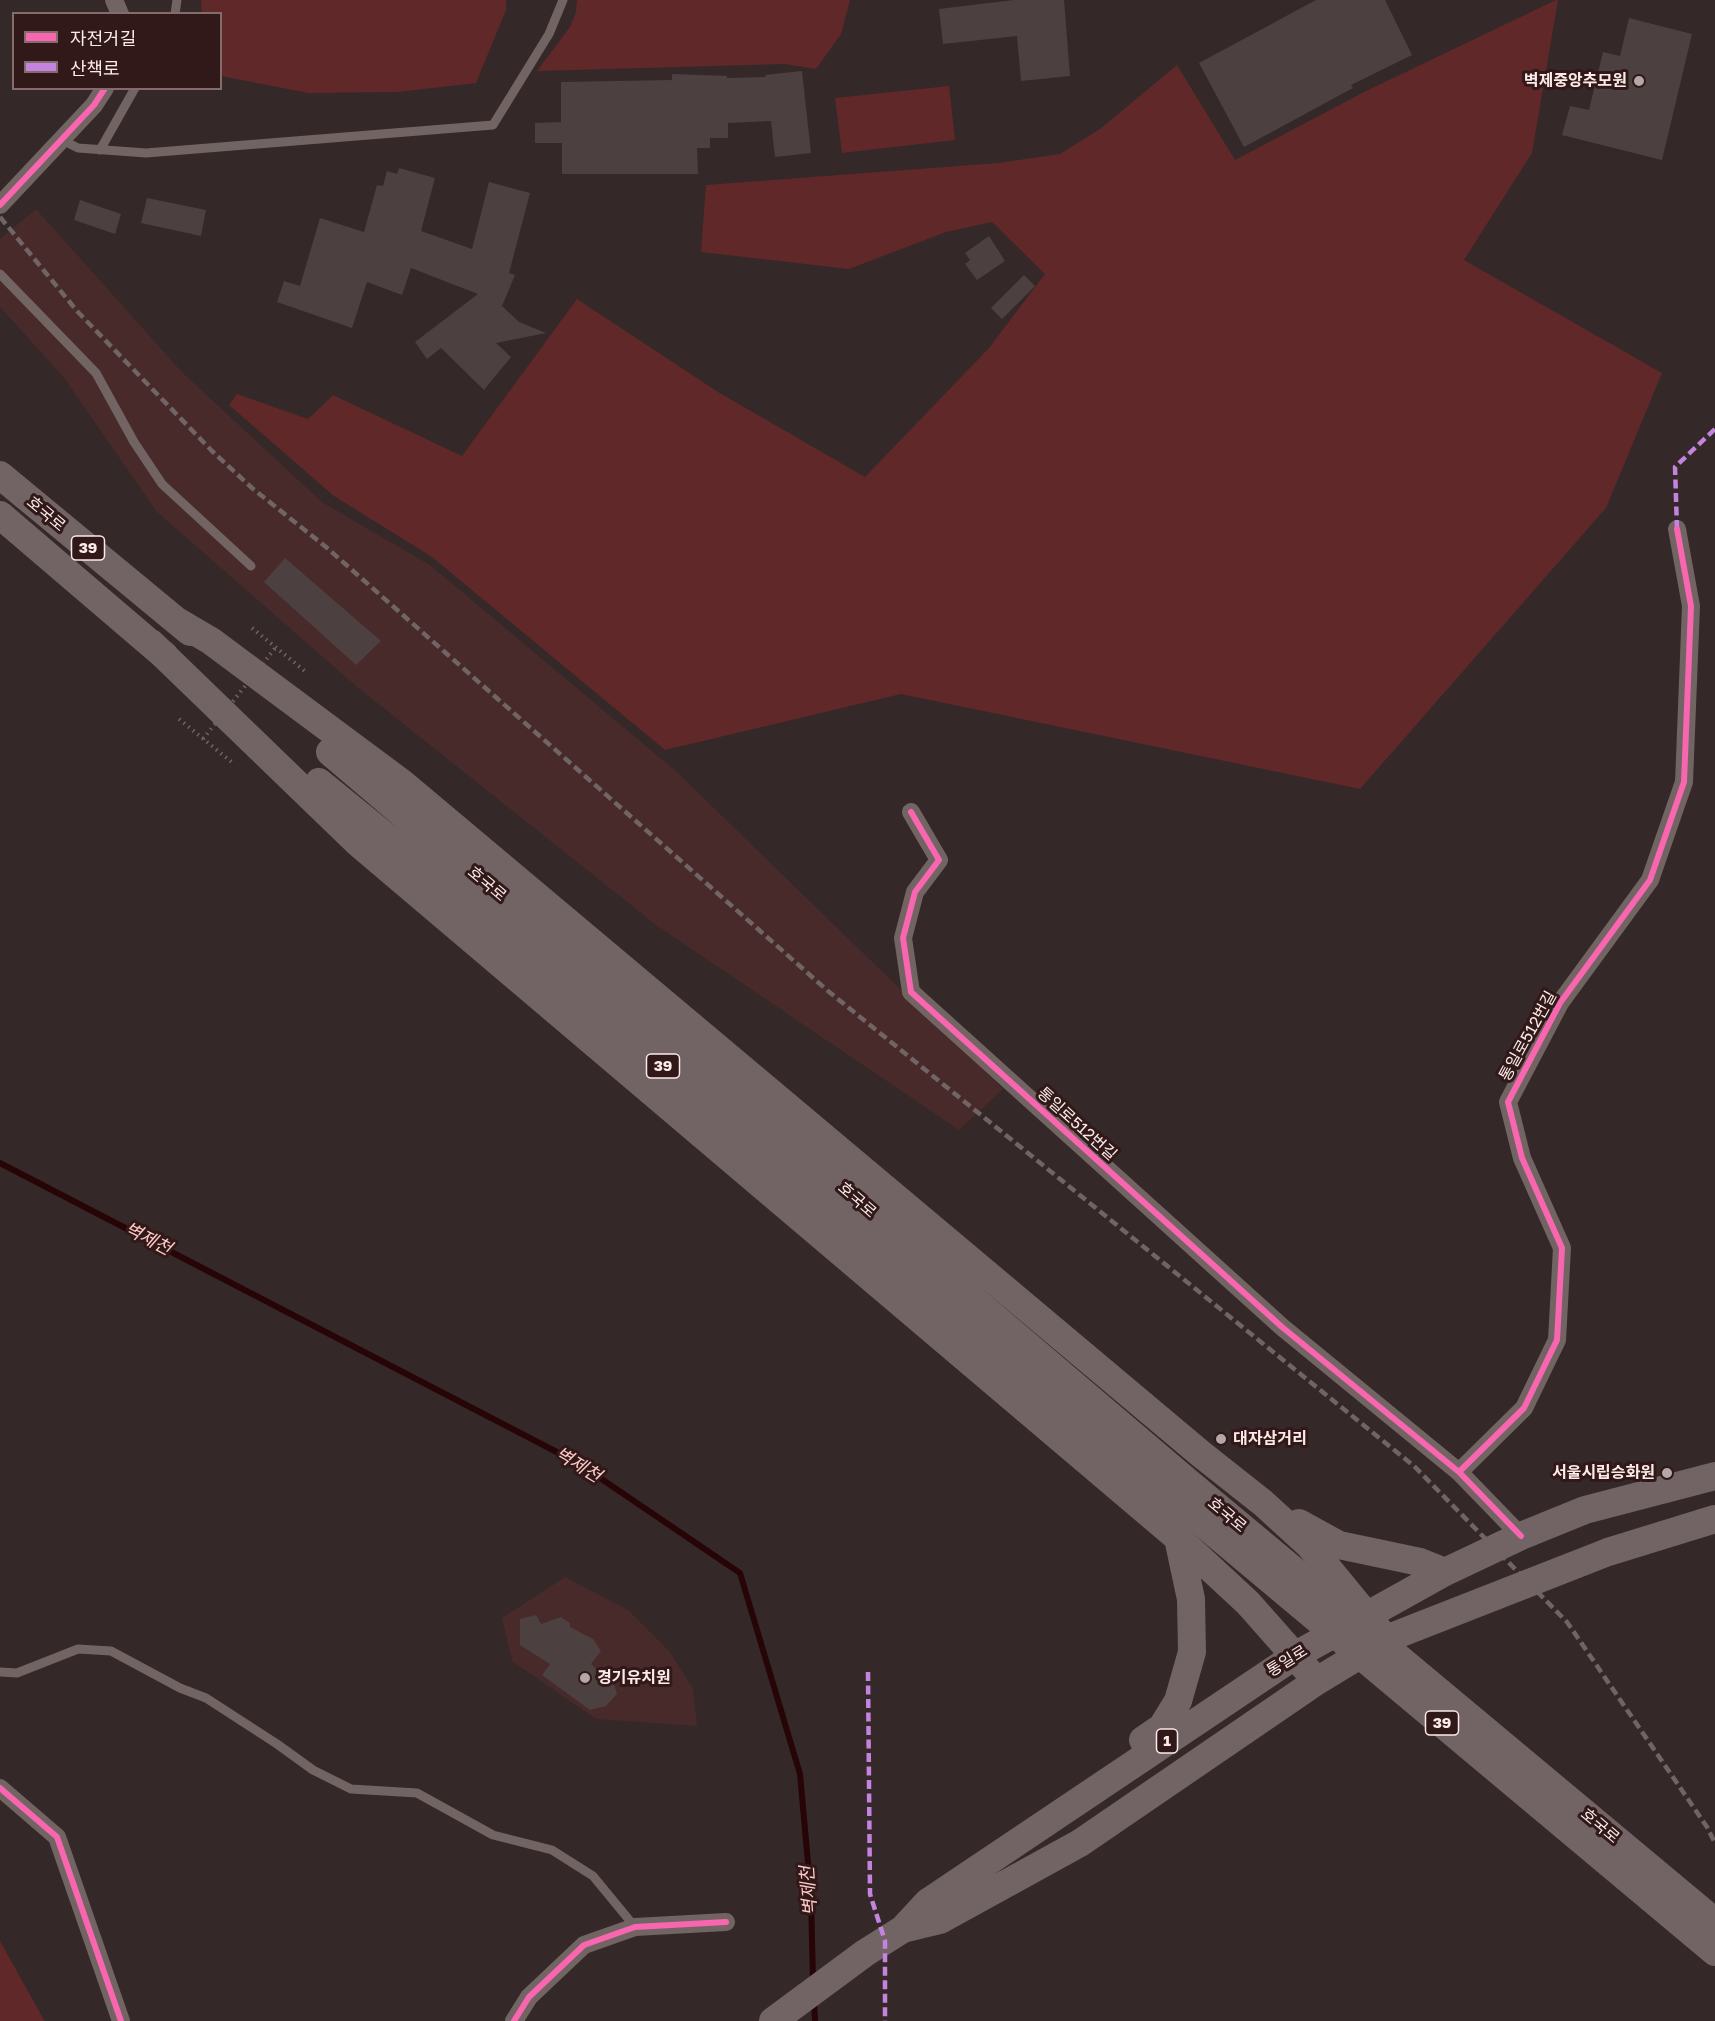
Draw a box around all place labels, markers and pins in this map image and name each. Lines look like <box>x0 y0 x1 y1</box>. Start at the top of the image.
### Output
place label: 벽제중앙추모원 <box>1524 71 1627 91</box>
marker: 벽제중앙추모원 <box>1632 74 1646 88</box>
place label: 대자삼거리 <box>1233 1429 1307 1449</box>
marker: 대자삼거리 <box>1214 1432 1228 1446</box>
place label: 서울시립승화원 <box>1552 1463 1655 1483</box>
marker: 서울시립승화원 <box>1660 1466 1674 1480</box>
place label: 경기유치원 <box>597 1668 671 1688</box>
marker: 경기유치원 <box>578 1671 592 1685</box>

